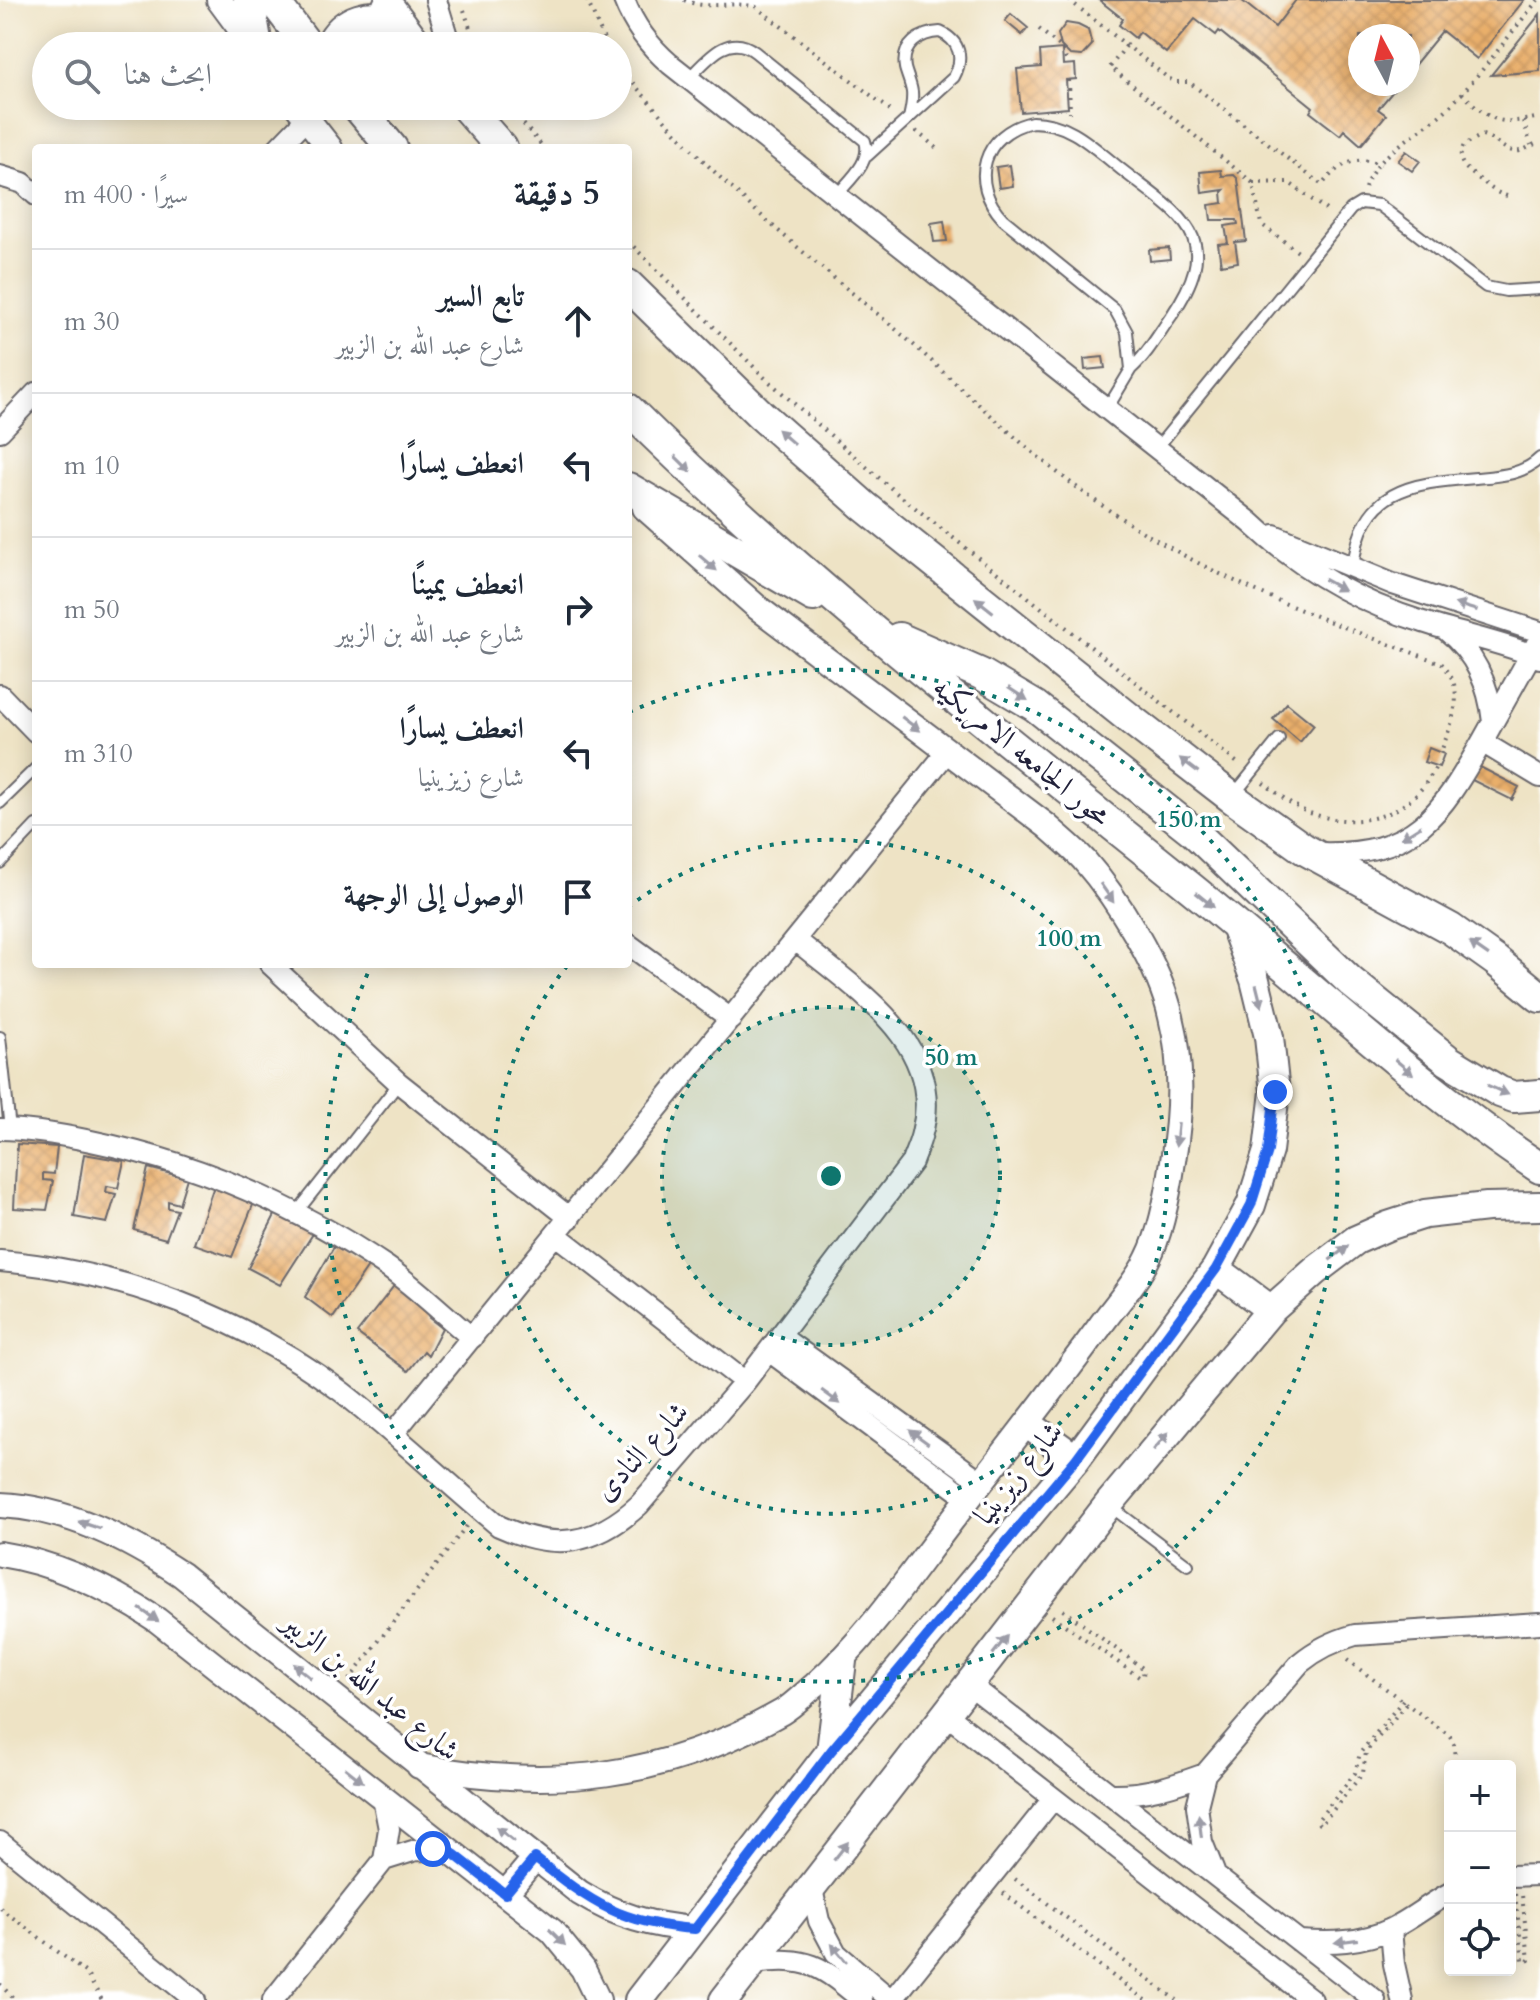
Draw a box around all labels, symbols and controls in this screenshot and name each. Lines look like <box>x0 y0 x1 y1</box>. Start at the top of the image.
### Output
north arrow <box>1348 24 1420 96</box>
search box <box>32 32 632 120</box>
icon: search <box>60 54 104 98</box>
text: ابحث هنا <box>124 54 212 95</box>
text: 5 دقيقة <box>514 170 600 216</box>
text: سيرًا · 400 m <box>64 177 188 212</box>
text: تابع السير <box>438 276 524 317</box>
icon: ahead <box>556 299 600 343</box>
text: 30 m <box>64 304 120 339</box>
text: شارع عبد الله بن الزبير <box>335 328 524 363</box>
one-way arrow <box>776 429 796 446</box>
text: انعطف يسارًا <box>399 443 524 484</box>
icon: left <box>556 443 600 487</box>
text: 10 m <box>64 448 120 483</box>
one-way arrow <box>673 454 692 473</box>
one-way arrow <box>697 554 717 571</box>
text: انعطف يمينًا <box>411 564 524 605</box>
one-way arrow <box>1323 578 1345 592</box>
icon: right <box>556 587 600 631</box>
text: 50 m <box>64 592 120 627</box>
one-way arrow <box>974 597 994 613</box>
one-way arrow <box>1454 600 1478 613</box>
text: شارع عبد الله بن الزبير <box>335 616 524 651</box>
street label: محور الجامعه الامريكيه <box>924 667 1119 836</box>
one-way arrow <box>1007 687 1029 701</box>
text: انعطف يسارًا <box>399 708 524 749</box>
one-way arrow <box>901 716 921 732</box>
icon: left <box>556 731 600 775</box>
text: 310 m <box>64 736 133 771</box>
one-way arrow <box>1179 757 1199 773</box>
text: شارع زيزينيا <box>418 760 524 795</box>
text: 150 m <box>1156 803 1223 836</box>
one-way arrow <box>1400 824 1422 838</box>
text: الوصول إلى الوجهة <box>344 875 524 916</box>
icon: arrive <box>556 875 600 919</box>
one-way arrow <box>1099 882 1114 903</box>
one-way arrow <box>1195 891 1215 907</box>
text: 100 m <box>1036 922 1103 955</box>
one-way arrow <box>1468 941 1490 957</box>
one-way arrow <box>1253 984 1265 1009</box>
text: 50 m <box>924 1041 978 1074</box>
one-way arrow <box>1394 1058 1414 1075</box>
route end <box>1257 1074 1293 1110</box>
one-way arrow <box>1486 1083 1510 1097</box>
one-way arrow <box>1170 1123 1183 1148</box>
centre of rings <box>817 1162 845 1190</box>
one-way arrow <box>1329 1245 1349 1261</box>
one-way arrow <box>821 1389 842 1404</box>
street label: شارع النادى <box>585 1393 701 1513</box>
street label: شارع زيزينيا <box>964 1413 1076 1536</box>
one-way arrow <box>909 1429 930 1445</box>
one-way arrow <box>1152 1431 1169 1451</box>
one-way arrow <box>77 1519 101 1531</box>
street label: شارع عبد الله بن الزبير <box>268 1598 470 1774</box>
one-way arrow <box>138 1607 159 1622</box>
one-way arrow <box>992 1635 1008 1655</box>
one-way arrow <box>292 1664 312 1680</box>
map controls <box>1444 1760 1516 1976</box>
button: + <box>1444 1760 1516 1832</box>
one-way arrow <box>344 1766 364 1782</box>
one-way arrow <box>1193 1813 1206 1838</box>
one-way arrow <box>495 1826 515 1843</box>
route start <box>415 1831 451 1867</box>
button: − <box>1444 1832 1516 1904</box>
one-way arrow <box>833 1841 849 1861</box>
button: locate <box>1444 1904 1516 1976</box>
one-way arrow <box>547 1927 566 1946</box>
one-way arrow <box>1333 1935 1358 1948</box>
one-way arrow <box>831 1943 848 1963</box>

